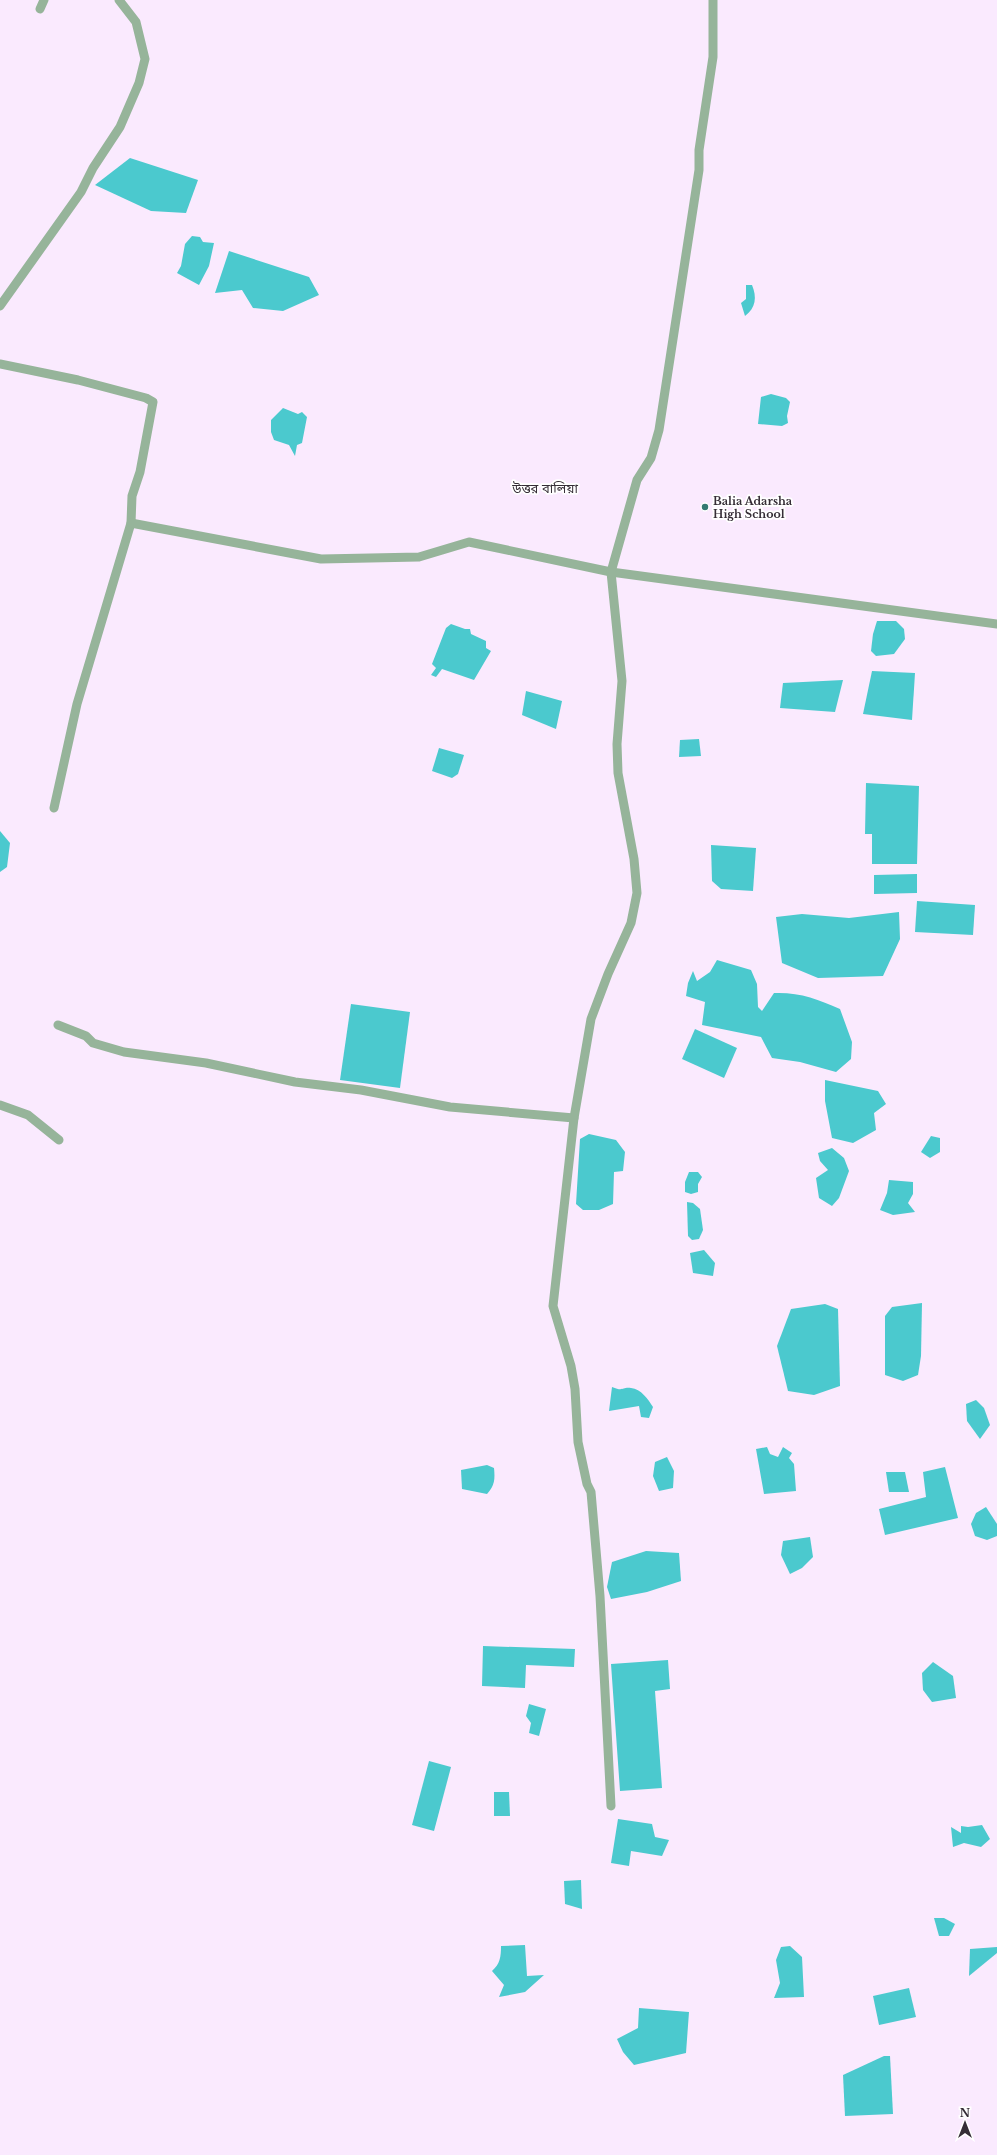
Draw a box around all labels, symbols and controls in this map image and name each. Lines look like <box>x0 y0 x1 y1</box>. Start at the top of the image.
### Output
district label: উত্তর বালিয়া <box>511 480 578 497</box>
place label: Balia Adarsha High School <box>713 494 793 521</box>
marker: Balia Adarsha High School <box>700 502 710 512</box>
north arrow <box>945 2103 985 2143</box>
text: N <box>960 2106 971 2120</box>

